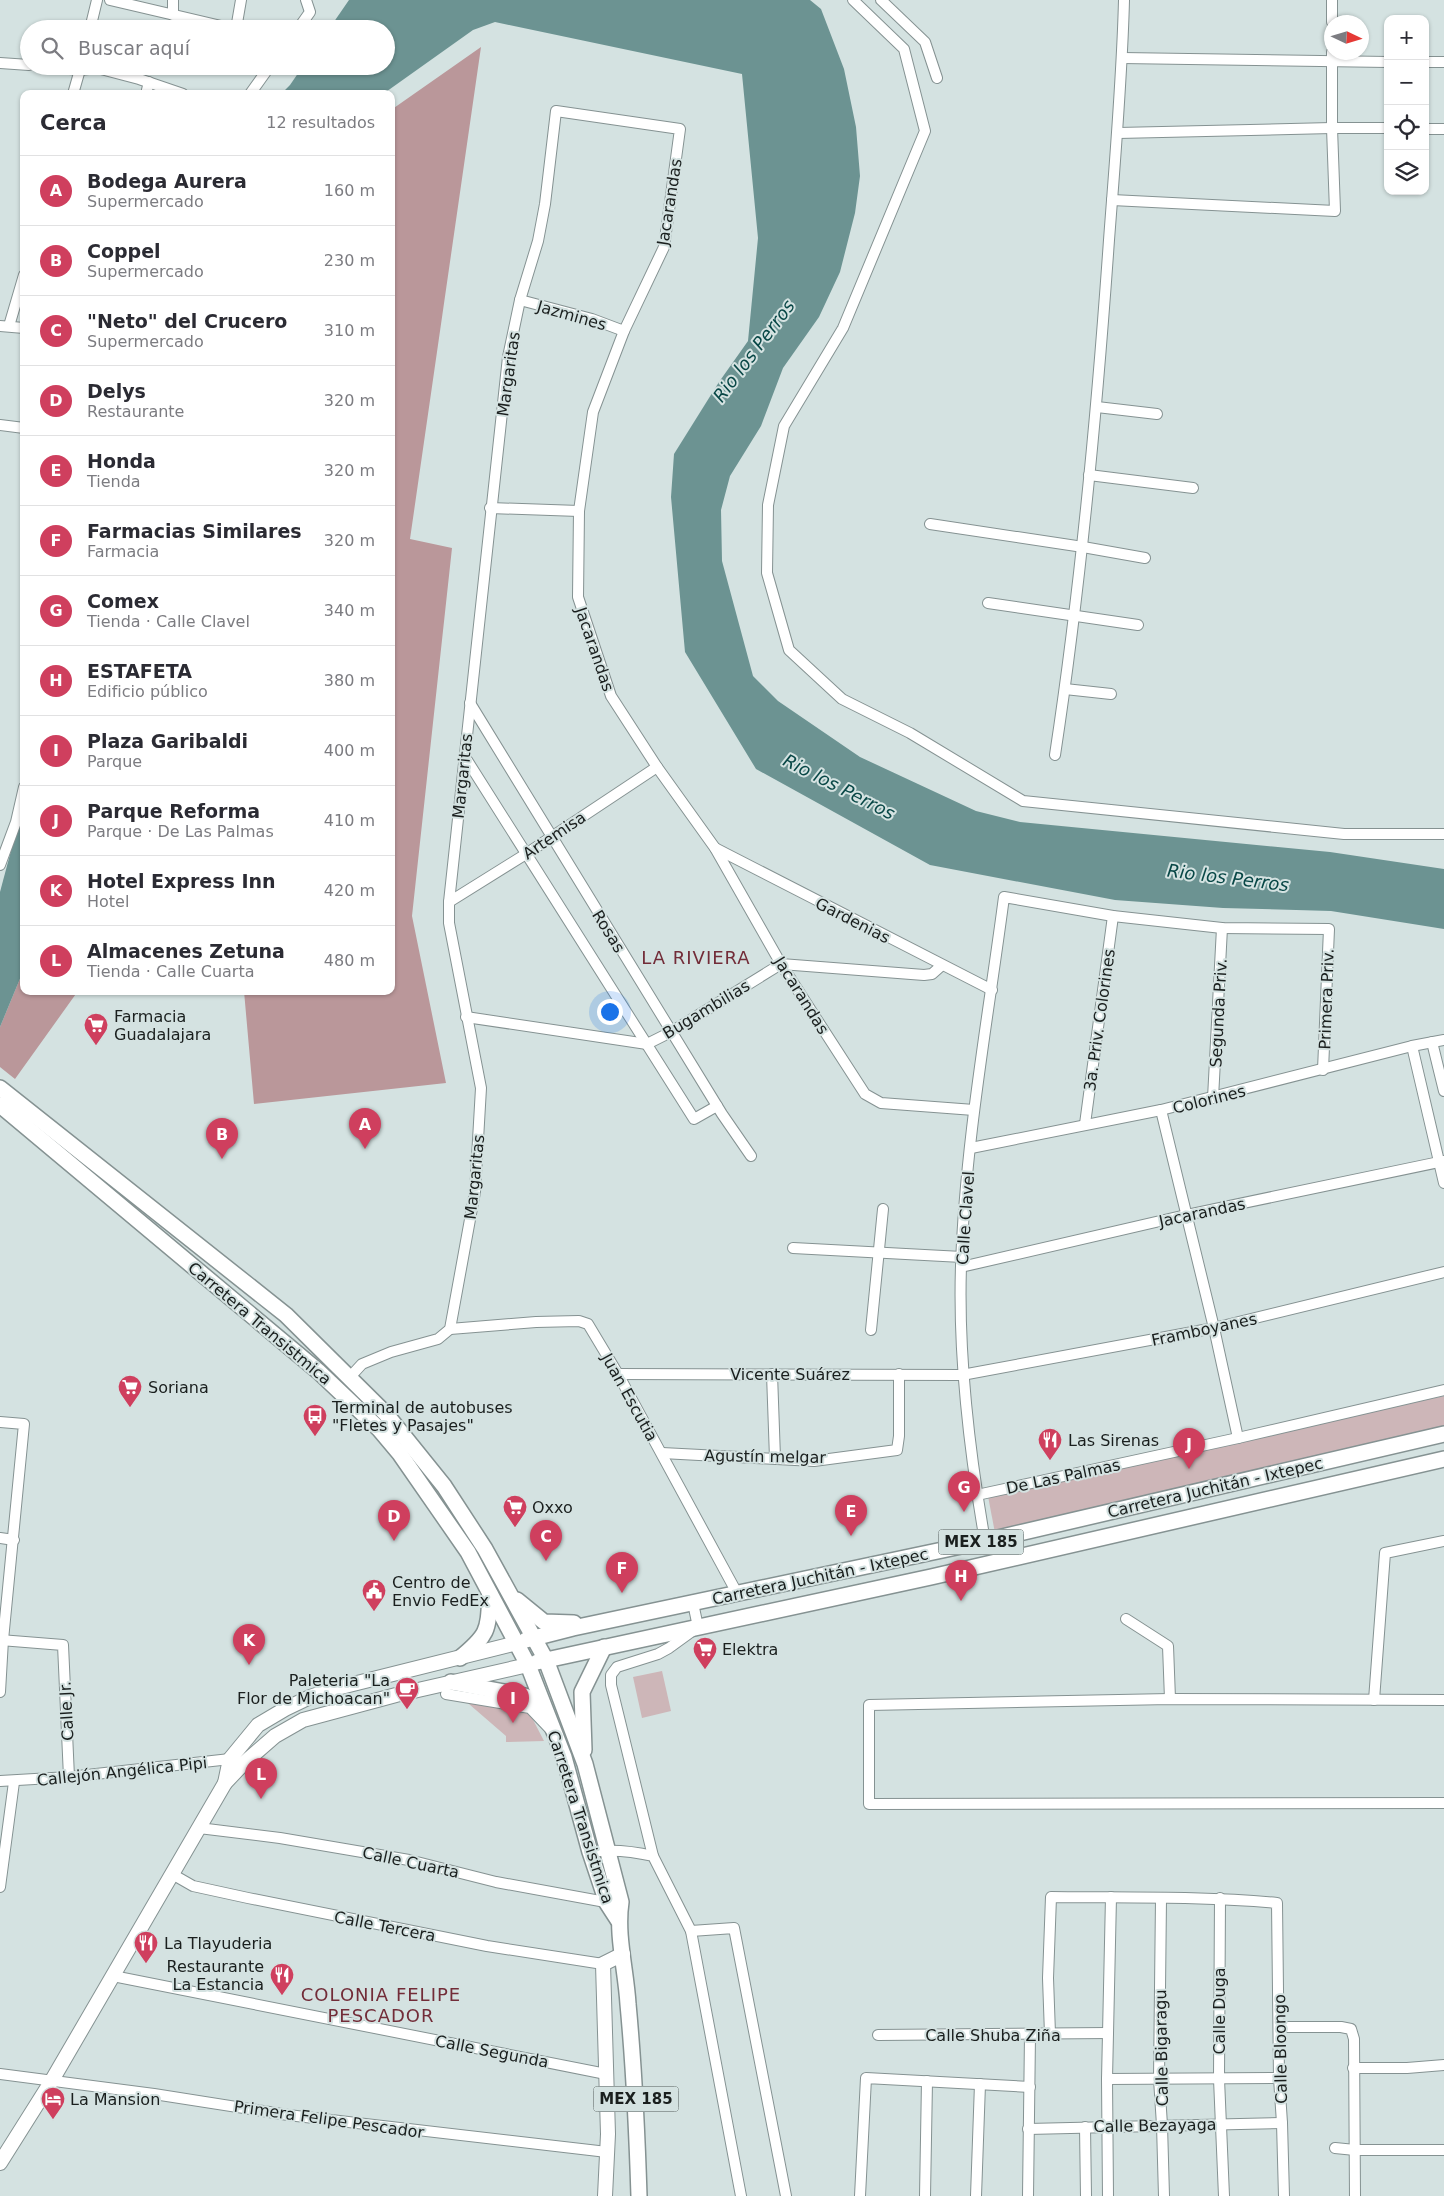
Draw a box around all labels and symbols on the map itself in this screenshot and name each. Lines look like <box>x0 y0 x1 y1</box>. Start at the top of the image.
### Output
north arrow <box>1324 15 1369 60</box>
street label: Jacarandas <box>653 157 686 248</box>
water label: Rio los Perros <box>708 295 799 406</box>
street label: Jazmines <box>534 296 609 334</box>
street label: Margaritas <box>493 331 524 418</box>
street label: Jacarandas <box>571 604 618 694</box>
street label: Margaritas <box>449 733 476 819</box>
water label: Rio los Perros <box>780 749 899 824</box>
street label: Artemisa <box>519 807 589 863</box>
water label: Rio los Perros <box>1166 860 1290 895</box>
street label: Gardenias <box>812 894 893 947</box>
street label: Rosas <box>588 906 629 956</box>
district label: LA RIVIERA <box>641 947 751 968</box>
street label: 3a. Priv. Colorines <box>1080 948 1119 1092</box>
street label: Primera Priv. <box>1315 948 1338 1050</box>
street label: Jacarandas <box>770 952 833 1038</box>
street label: Segunda Priv. <box>1206 958 1231 1068</box>
street label: Bugambilias <box>659 976 753 1043</box>
your location <box>597 999 623 1025</box>
place label: Farmacia Guadalajara <box>114 1007 211 1044</box>
supermarket icon: Farmacia Guadalajara <box>83 1012 109 1046</box>
street label: Colorines <box>1171 1081 1248 1118</box>
pin: A <box>349 1108 381 1149</box>
pin: B <box>206 1118 238 1159</box>
street label: Margaritas <box>461 1134 488 1220</box>
street label: Calle Clavel <box>953 1170 978 1266</box>
street label: Jacarandas <box>1156 1194 1247 1231</box>
street label: Carretera Transistmica <box>184 1258 335 1389</box>
street label: Framboyanes <box>1150 1309 1259 1350</box>
street label: Juan Escutia <box>597 1349 662 1445</box>
street label: Vicente Suárez <box>730 1365 850 1384</box>
supermarket icon: Soriana <box>117 1374 143 1408</box>
place label: Soriana <box>148 1378 209 1397</box>
place label: Terminal de autobuses "Fletes y Pasajes" <box>331 1398 513 1435</box>
bus stop icon: Terminal de autobuses "Fletes y Pasajes" <box>302 1403 328 1437</box>
restaurant icon: Las Sirenas <box>1037 1427 1063 1461</box>
pin: J <box>1173 1428 1205 1469</box>
place label: Las Sirenas <box>1068 1431 1159 1450</box>
street label: Agustín melgar <box>704 1446 827 1467</box>
street label: Carretera Juchitán - Ixtepec <box>1106 1453 1325 1522</box>
street label: De Las Palmas <box>1004 1455 1122 1498</box>
pin: G <box>948 1471 980 1512</box>
supermarket icon: Oxxo <box>502 1494 528 1528</box>
pin: E <box>835 1495 867 1536</box>
place label: Oxxo <box>532 1498 573 1517</box>
pin: D <box>378 1500 410 1541</box>
pin: C <box>530 1520 562 1561</box>
road number: MEX 185 <box>938 1530 1024 1554</box>
street label: Carretera Juchitán - Ixtepec <box>710 1544 930 1609</box>
pin: F <box>606 1552 638 1593</box>
pin: H <box>945 1560 977 1601</box>
place label: Centro de Envio FedEx <box>392 1573 489 1610</box>
public building icon: Centro de Envio FedEx <box>361 1578 387 1612</box>
pin: K <box>233 1624 265 1665</box>
supermarket icon: Elektra <box>692 1636 718 1670</box>
place label: Elektra <box>722 1640 778 1659</box>
place label: Paleteria "La Flor de Michoacan" <box>237 1671 390 1708</box>
cafe icon: Paleteria "La Flor de Michoacan" <box>394 1676 420 1710</box>
street label: Calle Jr. <box>55 1681 78 1741</box>
pin: I <box>497 1682 529 1723</box>
street label: Carretera Transistmica <box>544 1728 618 1906</box>
street label: Callejón Angélica Pipi <box>36 1753 208 1790</box>
pin: L <box>245 1758 277 1799</box>
street label: Calle Cuarta <box>361 1843 461 1882</box>
street label: Calle Tercera <box>333 1907 437 1946</box>
restaurant icon: La Tlayuderia <box>133 1930 159 1964</box>
place label: La Tlayuderia <box>164 1934 272 1953</box>
place label: Restaurante La Estancia <box>167 1957 264 1994</box>
restaurant icon: Restaurante La Estancia <box>269 1962 295 1996</box>
street label: Calle Duga <box>1210 1967 1229 2055</box>
district label: COLONIA FELIPE PESCADOR <box>301 1984 461 2026</box>
street label: Calle Bigaragu <box>1151 1989 1172 2107</box>
street label: Calle Bloongo <box>1270 1994 1291 2104</box>
street label: Calle Shuba Ziña <box>925 2026 1061 2045</box>
street label: Calle Segunda <box>434 2031 550 2072</box>
hotel icon: La Mansion <box>40 2086 66 2120</box>
road number: MEX 185 <box>594 2086 678 2112</box>
place label: La Mansion <box>70 2090 160 2109</box>
street label: Primera Felipe Pescador <box>233 2097 426 2142</box>
street label: Calle Bezayaga <box>1093 2115 1217 2136</box>

